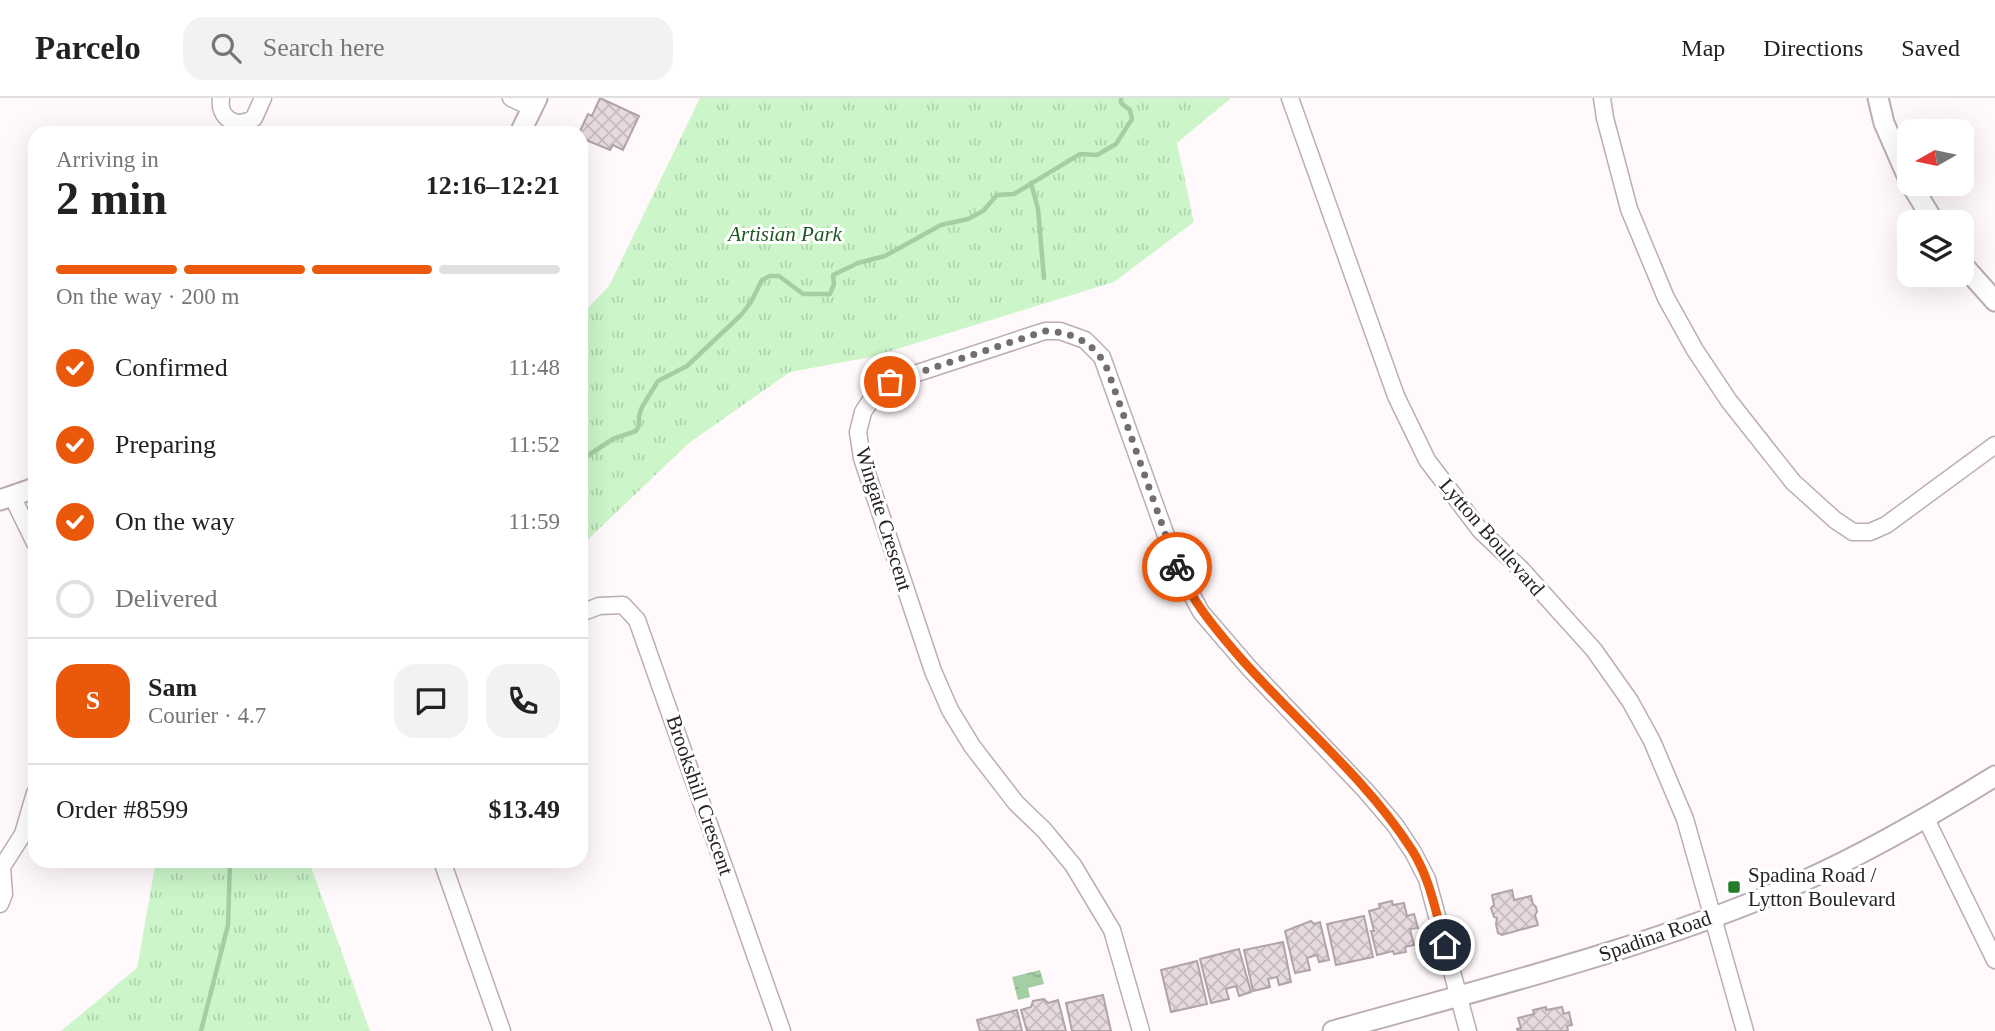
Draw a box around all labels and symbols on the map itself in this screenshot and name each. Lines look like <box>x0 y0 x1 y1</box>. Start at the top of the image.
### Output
north arrow <box>1897 119 1974 196</box>
park label: Artisian Park <box>726 222 843 246</box>
pin <box>860 352 920 412</box>
street label: Wingate Crescent <box>851 444 917 594</box>
street label: Lytton Boulevard <box>1435 473 1550 601</box>
courier <box>1142 532 1212 602</box>
street label: Brookshill Crescent <box>661 712 739 878</box>
place label: Spadina Road / Lytton Boulevard <box>1748 863 1896 911</box>
marker: Spadina Road / Lytton Boulevard <box>1726 879 1742 895</box>
street label: Spadina Road <box>1596 905 1715 966</box>
pin <box>1415 915 1475 975</box>

